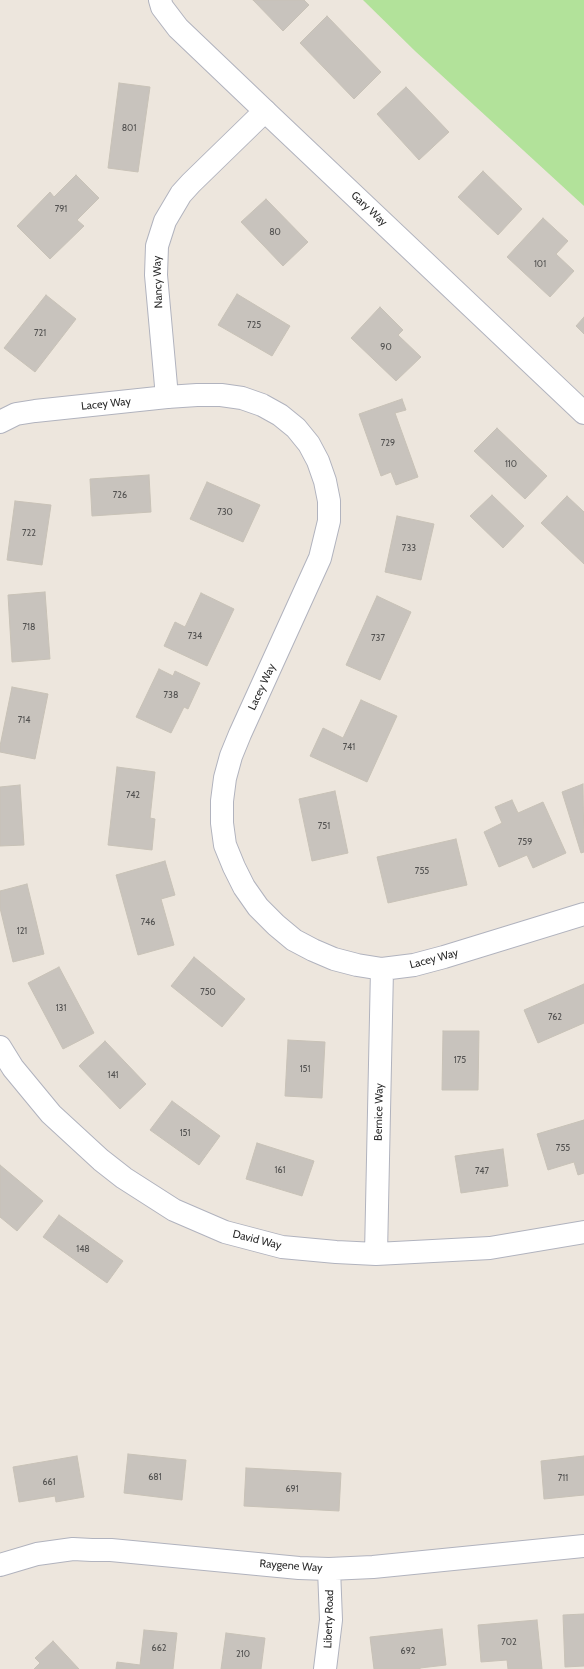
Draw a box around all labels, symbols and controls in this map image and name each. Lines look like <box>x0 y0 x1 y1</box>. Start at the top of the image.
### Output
house number: 801 <box>122 123 136 133</box>
street label: Gary Way <box>348 189 390 229</box>
house number: 791 <box>55 204 67 214</box>
house number: 80 <box>269 227 281 237</box>
street label: Nancy Way <box>150 255 166 309</box>
house number: 101 <box>534 259 546 269</box>
house number: 725 <box>247 320 261 330</box>
house number: 721 <box>34 328 46 338</box>
house number: 90 <box>380 342 392 352</box>
street label: Lacey Way <box>80 395 132 413</box>
house number: 729 <box>381 438 395 448</box>
house number: 110 <box>505 459 517 469</box>
house number: 726 <box>113 490 127 500</box>
house number: 730 <box>217 507 233 517</box>
house number: 722 <box>22 528 36 538</box>
house number: 733 <box>402 543 416 553</box>
house number: 718 <box>23 622 35 632</box>
house number: 734 <box>188 631 202 641</box>
house number: 737 <box>371 633 385 643</box>
street label: Lacey Way <box>245 662 279 712</box>
house number: 738 <box>164 690 178 700</box>
house number: 714 <box>18 715 30 725</box>
house number: 741 <box>343 742 355 752</box>
house number: 742 <box>126 790 140 800</box>
house number: 751 <box>318 821 330 831</box>
house number: 759 <box>518 837 532 847</box>
house number: 755 <box>415 866 429 876</box>
house number: 746 <box>141 917 155 927</box>
house number: 121 <box>17 926 27 936</box>
street label: Lacey Way <box>408 946 460 972</box>
house number: 750 <box>200 987 216 997</box>
house number: 131 <box>56 1003 66 1013</box>
house number: 762 <box>548 1012 562 1022</box>
house number: 175 <box>454 1055 466 1065</box>
house number: 151 <box>300 1064 310 1074</box>
house number: 141 <box>107 1070 119 1080</box>
street label: Bernice Way <box>372 1083 386 1141</box>
house number: 151 <box>180 1128 190 1138</box>
house number: 755 <box>556 1143 570 1153</box>
house number: 161 <box>275 1165 285 1175</box>
house number: 747 <box>475 1166 489 1176</box>
street label: David Way <box>231 1228 283 1252</box>
house number: 148 <box>76 1244 90 1254</box>
house number: 681 <box>148 1472 162 1482</box>
house number: 711 <box>558 1473 568 1483</box>
house number: 661 <box>42 1477 56 1487</box>
house number: 691 <box>285 1484 299 1494</box>
street label: Raygene Way <box>259 1557 323 1575</box>
street label: Liberty Road <box>321 1589 337 1649</box>
house number: 702 <box>501 1637 517 1647</box>
house number: 662 <box>152 1643 166 1653</box>
house number: 692 <box>401 1646 415 1656</box>
house number: 210 <box>236 1649 250 1659</box>

